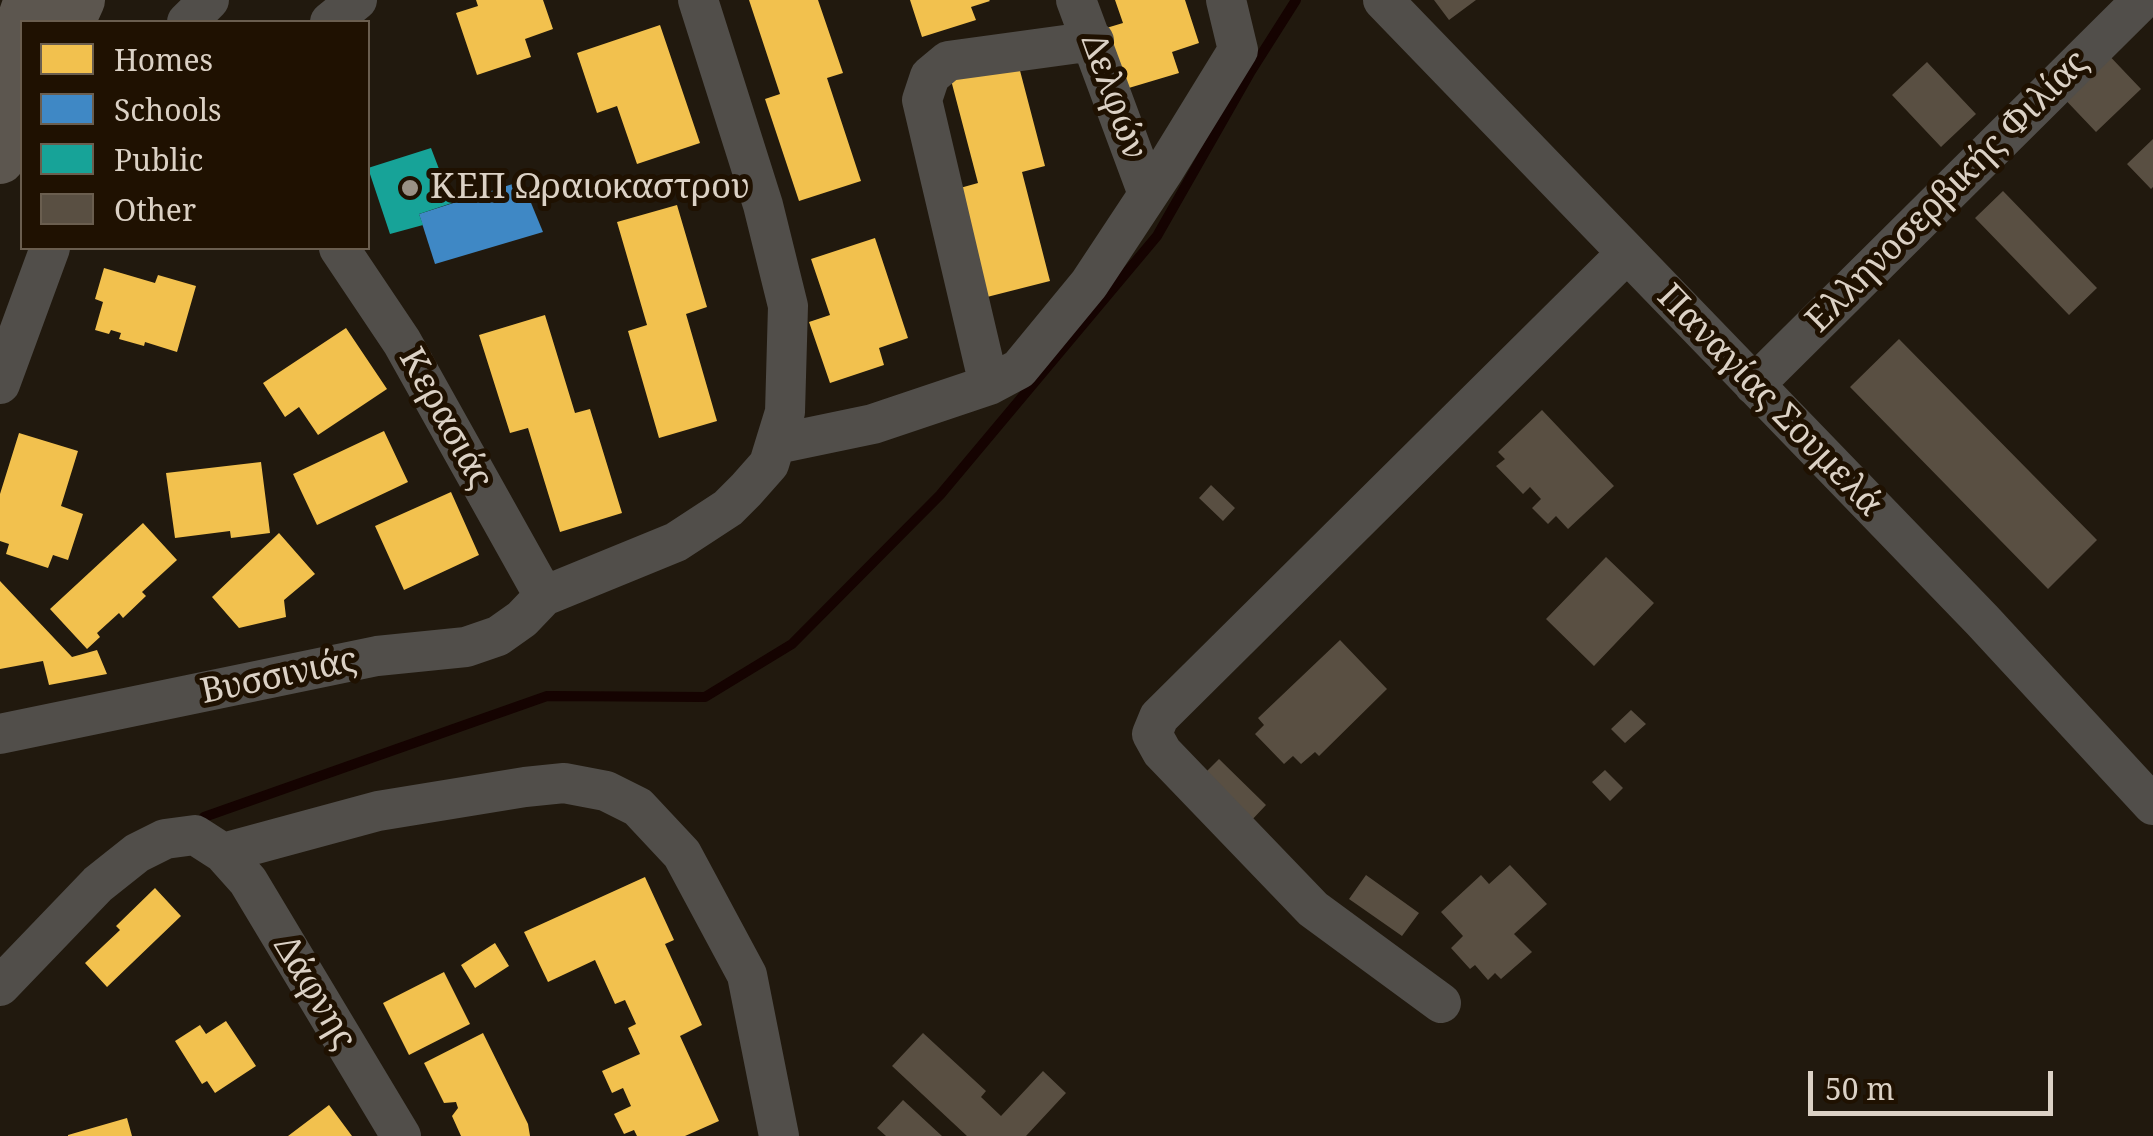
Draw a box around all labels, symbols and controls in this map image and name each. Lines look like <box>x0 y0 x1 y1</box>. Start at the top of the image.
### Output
legend <box>20 20 370 250</box>
street label: Δελφών <box>1071 29 1155 165</box>
text: Homes <box>114 39 213 80</box>
street label: Ελληνοσερβικής Φιλίας <box>1798 42 2098 342</box>
text: Schools <box>114 89 222 130</box>
text: Public <box>114 139 203 180</box>
place label: ΚΕΠ Ωραιοκαστρου <box>430 167 750 209</box>
marker: ΚΕΠ Ωραιοκαστρου <box>399 177 421 199</box>
text: Other <box>114 189 196 230</box>
street label: Παναγίας Σουμελά <box>1648 277 1890 525</box>
street label: Κερασιάς <box>389 341 501 497</box>
street label: Βυσσινιάς <box>197 640 361 714</box>
street label: Δάφνης <box>264 929 364 1057</box>
scale bar <box>1813 1051 2058 1113</box>
text: 50 m <box>1825 1068 1895 1109</box>

